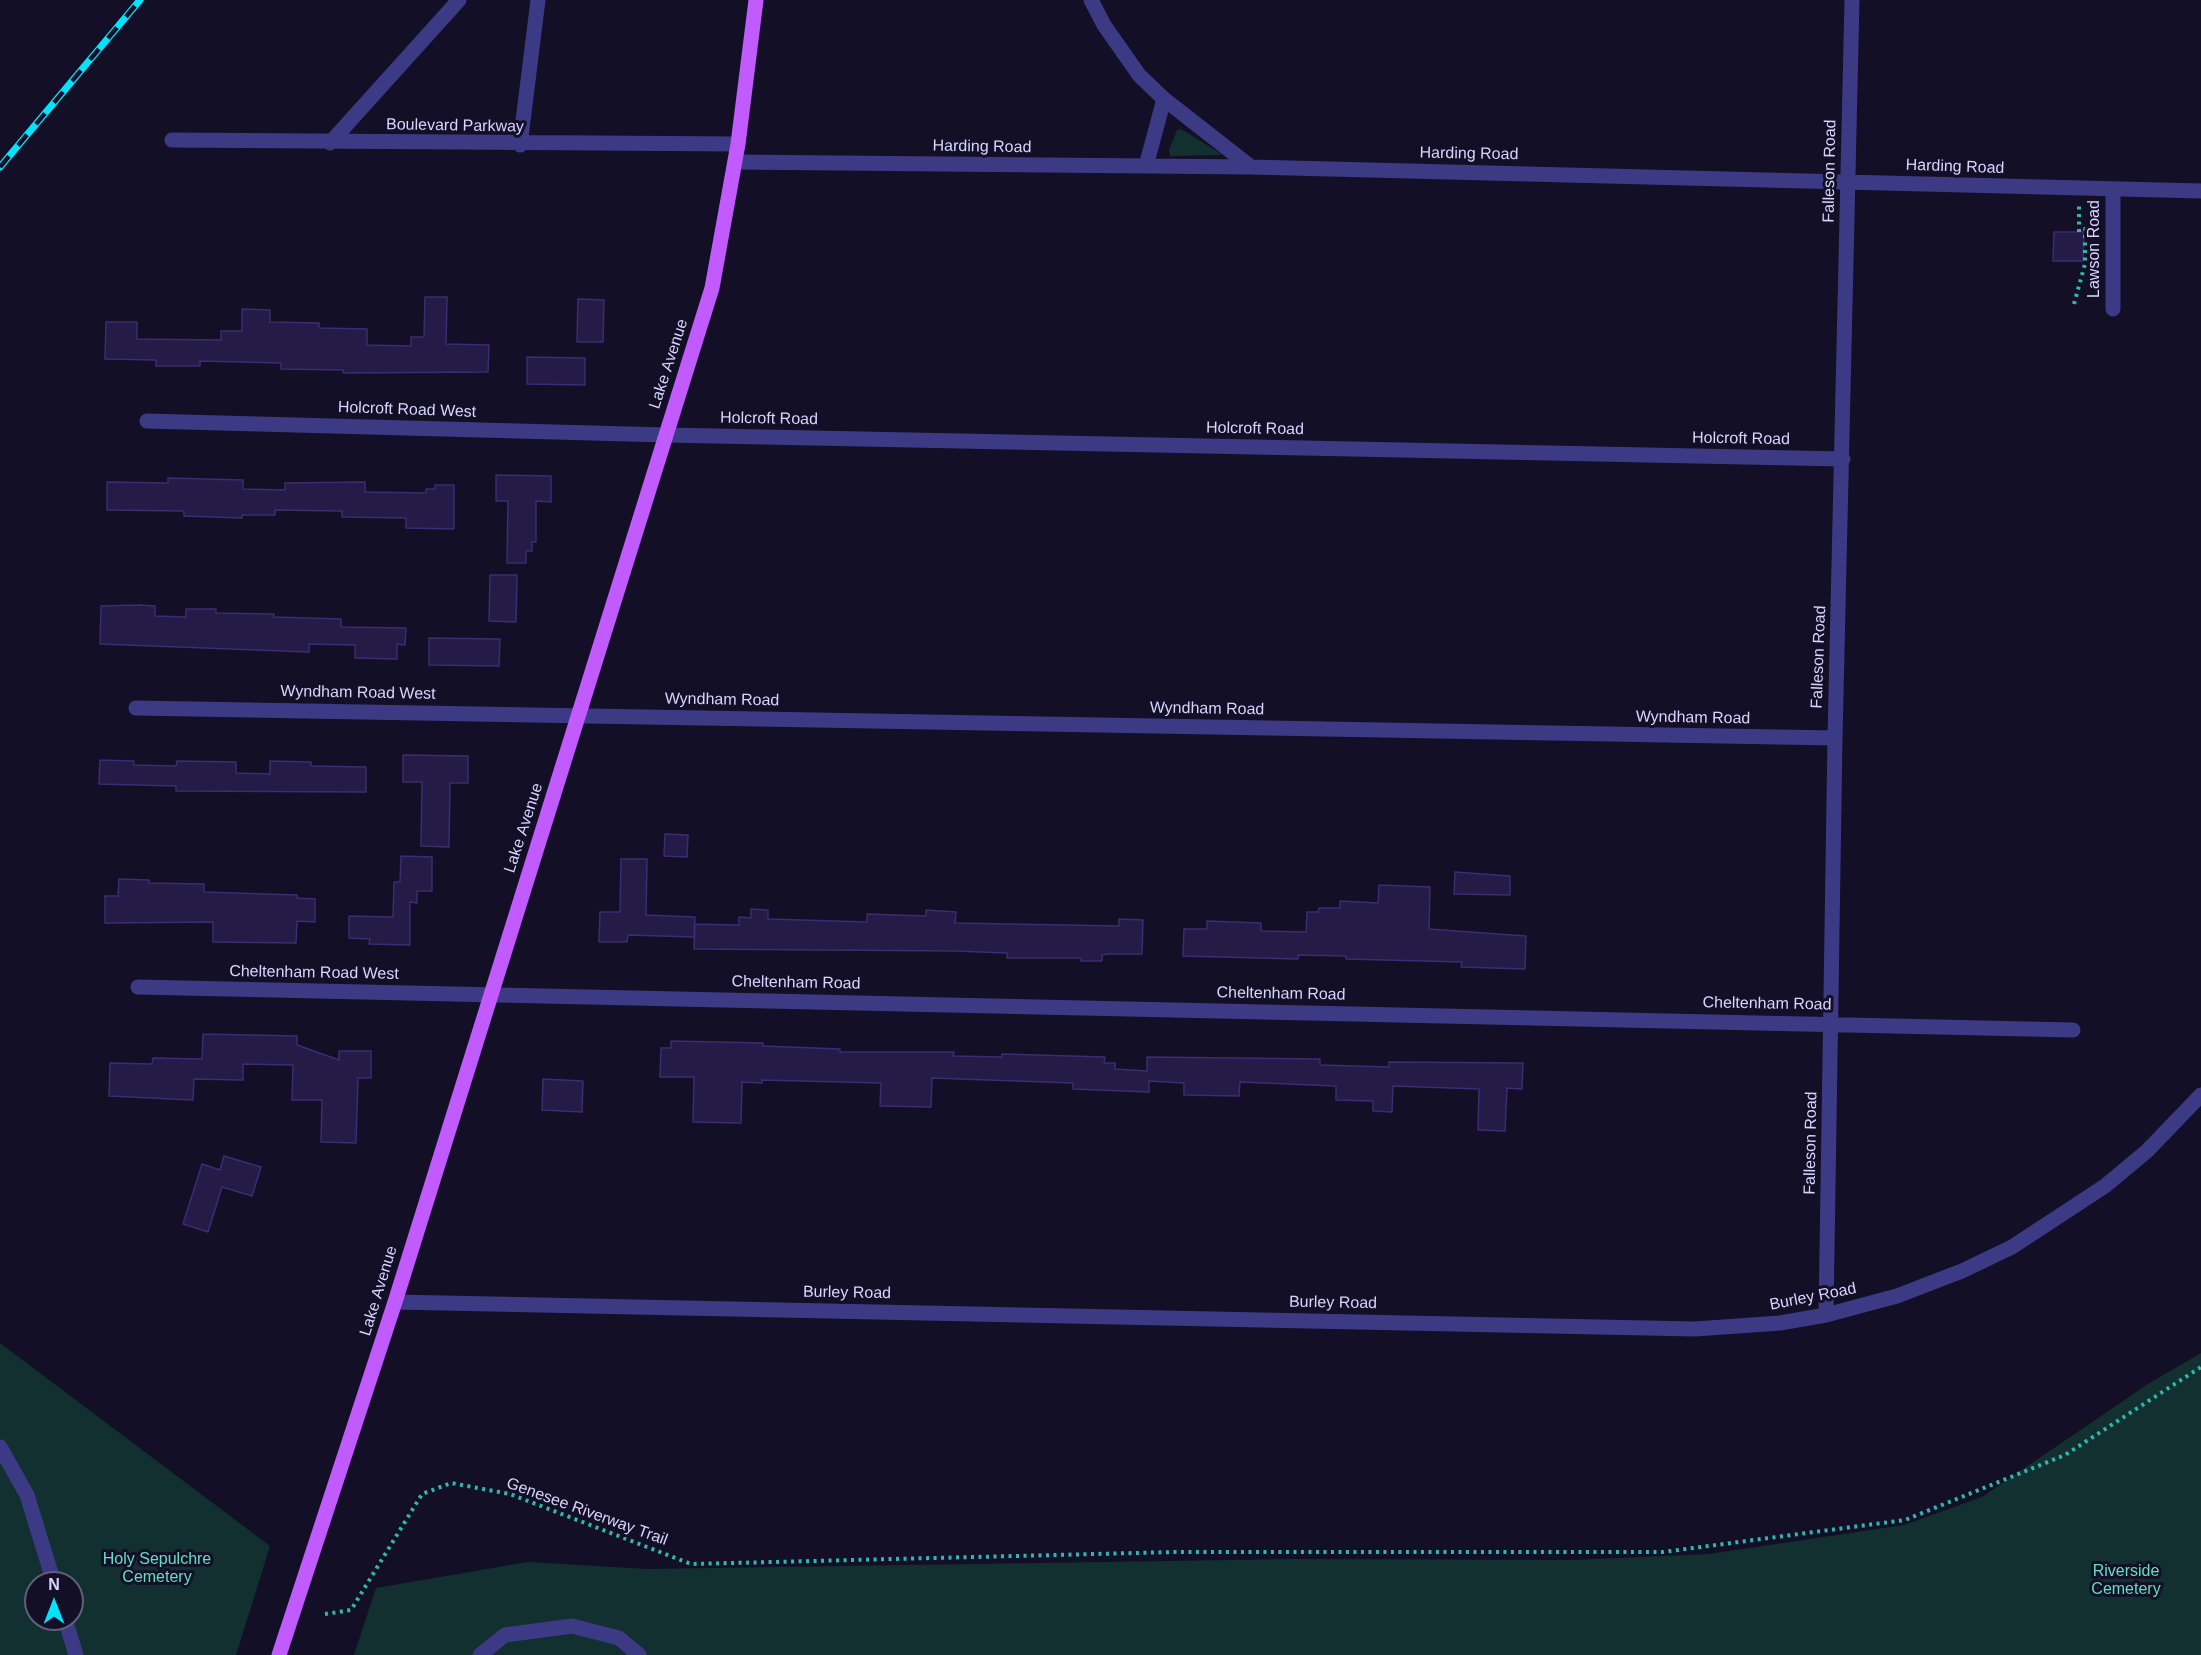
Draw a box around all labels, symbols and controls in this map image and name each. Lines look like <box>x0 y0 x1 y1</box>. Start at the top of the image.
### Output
street label: Boulevard Parkway <box>386 115 524 137</box>
street label: Falleson Road <box>1820 119 1840 223</box>
street label: Harding Road <box>932 137 1032 157</box>
street label: Harding Road <box>1419 144 1519 164</box>
street label: Harding Road <box>1905 156 2005 178</box>
street label: Lawson Road <box>2085 200 2105 298</box>
street label: Lake Avenue <box>645 317 693 411</box>
street label: Holcroft Road West <box>337 398 477 422</box>
street label: Holcroft Road <box>720 409 818 429</box>
street label: Holcroft Road <box>1206 419 1304 439</box>
street label: Holcroft Road <box>1692 429 1790 449</box>
street label: Falleson Road <box>1808 605 1830 709</box>
street label: Wyndham Road West <box>280 682 436 704</box>
street label: Wyndham Road <box>665 689 779 711</box>
street label: Wyndham Road <box>1150 698 1264 720</box>
street label: Wyndham Road <box>1636 707 1750 729</box>
street label: Lake Avenue <box>500 781 548 875</box>
street label: Cheltenham Road West <box>229 962 399 984</box>
street label: Cheltenham Road <box>731 972 861 994</box>
street label: Cheltenham Road <box>1216 983 1346 1005</box>
street label: Cheltenham Road <box>1702 993 1832 1015</box>
street label: Falleson Road <box>1801 1091 1821 1195</box>
street label: Lake Avenue <box>356 1244 402 1338</box>
street label: Burley Road <box>1768 1279 1858 1315</box>
street label: Burley Road <box>803 1283 891 1303</box>
street label: Burley Road <box>1289 1293 1377 1313</box>
street label: Genesee Riverway Trail <box>504 1474 670 1550</box>
park label: Holy Sepulchre Cemetery <box>103 1550 211 1588</box>
park label: Riverside Cemetery <box>2091 1562 2161 1600</box>
north arrow <box>24 1571 84 1631</box>
text: N <box>48 1576 60 1593</box>

